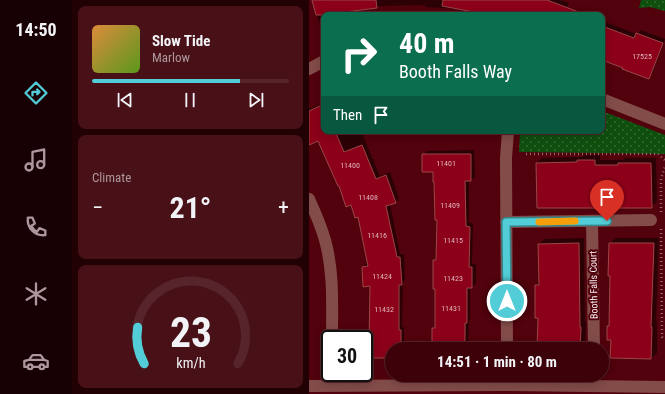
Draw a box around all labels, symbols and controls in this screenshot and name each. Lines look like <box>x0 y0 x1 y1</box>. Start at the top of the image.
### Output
text: 14:50 <box>15 19 57 40</box>
text: 40 m <box>399 27 455 60</box>
icon: right <box>333 28 385 80</box>
text: Slow Tide <box>152 32 210 50</box>
text: Marlow <box>152 50 190 65</box>
house number: 17525 <box>632 52 652 61</box>
text: Booth Falls Way <box>399 61 512 82</box>
icon: directions <box>22 79 50 107</box>
icon: previous <box>114 89 136 111</box>
icon: pause <box>179 89 201 111</box>
icon: next <box>245 89 267 111</box>
icon: arrive <box>370 104 392 126</box>
text: Then <box>333 106 362 124</box>
icon: music <box>22 146 50 174</box>
house number: 11401 <box>436 159 456 168</box>
house number: 11400 <box>340 161 360 170</box>
text: Climate <box>92 170 131 185</box>
pin <box>590 180 624 221</box>
icon: arrive <box>596 186 618 208</box>
text: 21° <box>170 190 212 225</box>
house number: 11408 <box>358 193 378 202</box>
text: − <box>92 195 103 220</box>
text: + <box>278 195 289 220</box>
house number: 11409 <box>440 201 460 210</box>
icon: phone <box>22 213 50 241</box>
house number: 11416 <box>367 231 387 240</box>
house number: 11415 <box>443 236 463 245</box>
street label: Booth Falls Court <box>587 251 600 319</box>
house number: 11424 <box>372 272 392 281</box>
house number: 11423 <box>443 274 463 283</box>
icon: climate <box>22 280 50 308</box>
position arrow <box>486 280 528 322</box>
house number: 11431 <box>441 304 461 313</box>
house number: 11432 <box>374 305 394 314</box>
text: 23 <box>169 308 212 357</box>
speed limit sign: 30 <box>321 330 373 382</box>
icon: car <box>22 347 50 375</box>
text: 14:51 · 1 min · 80 m <box>437 353 557 371</box>
text: km/h <box>176 355 205 371</box>

